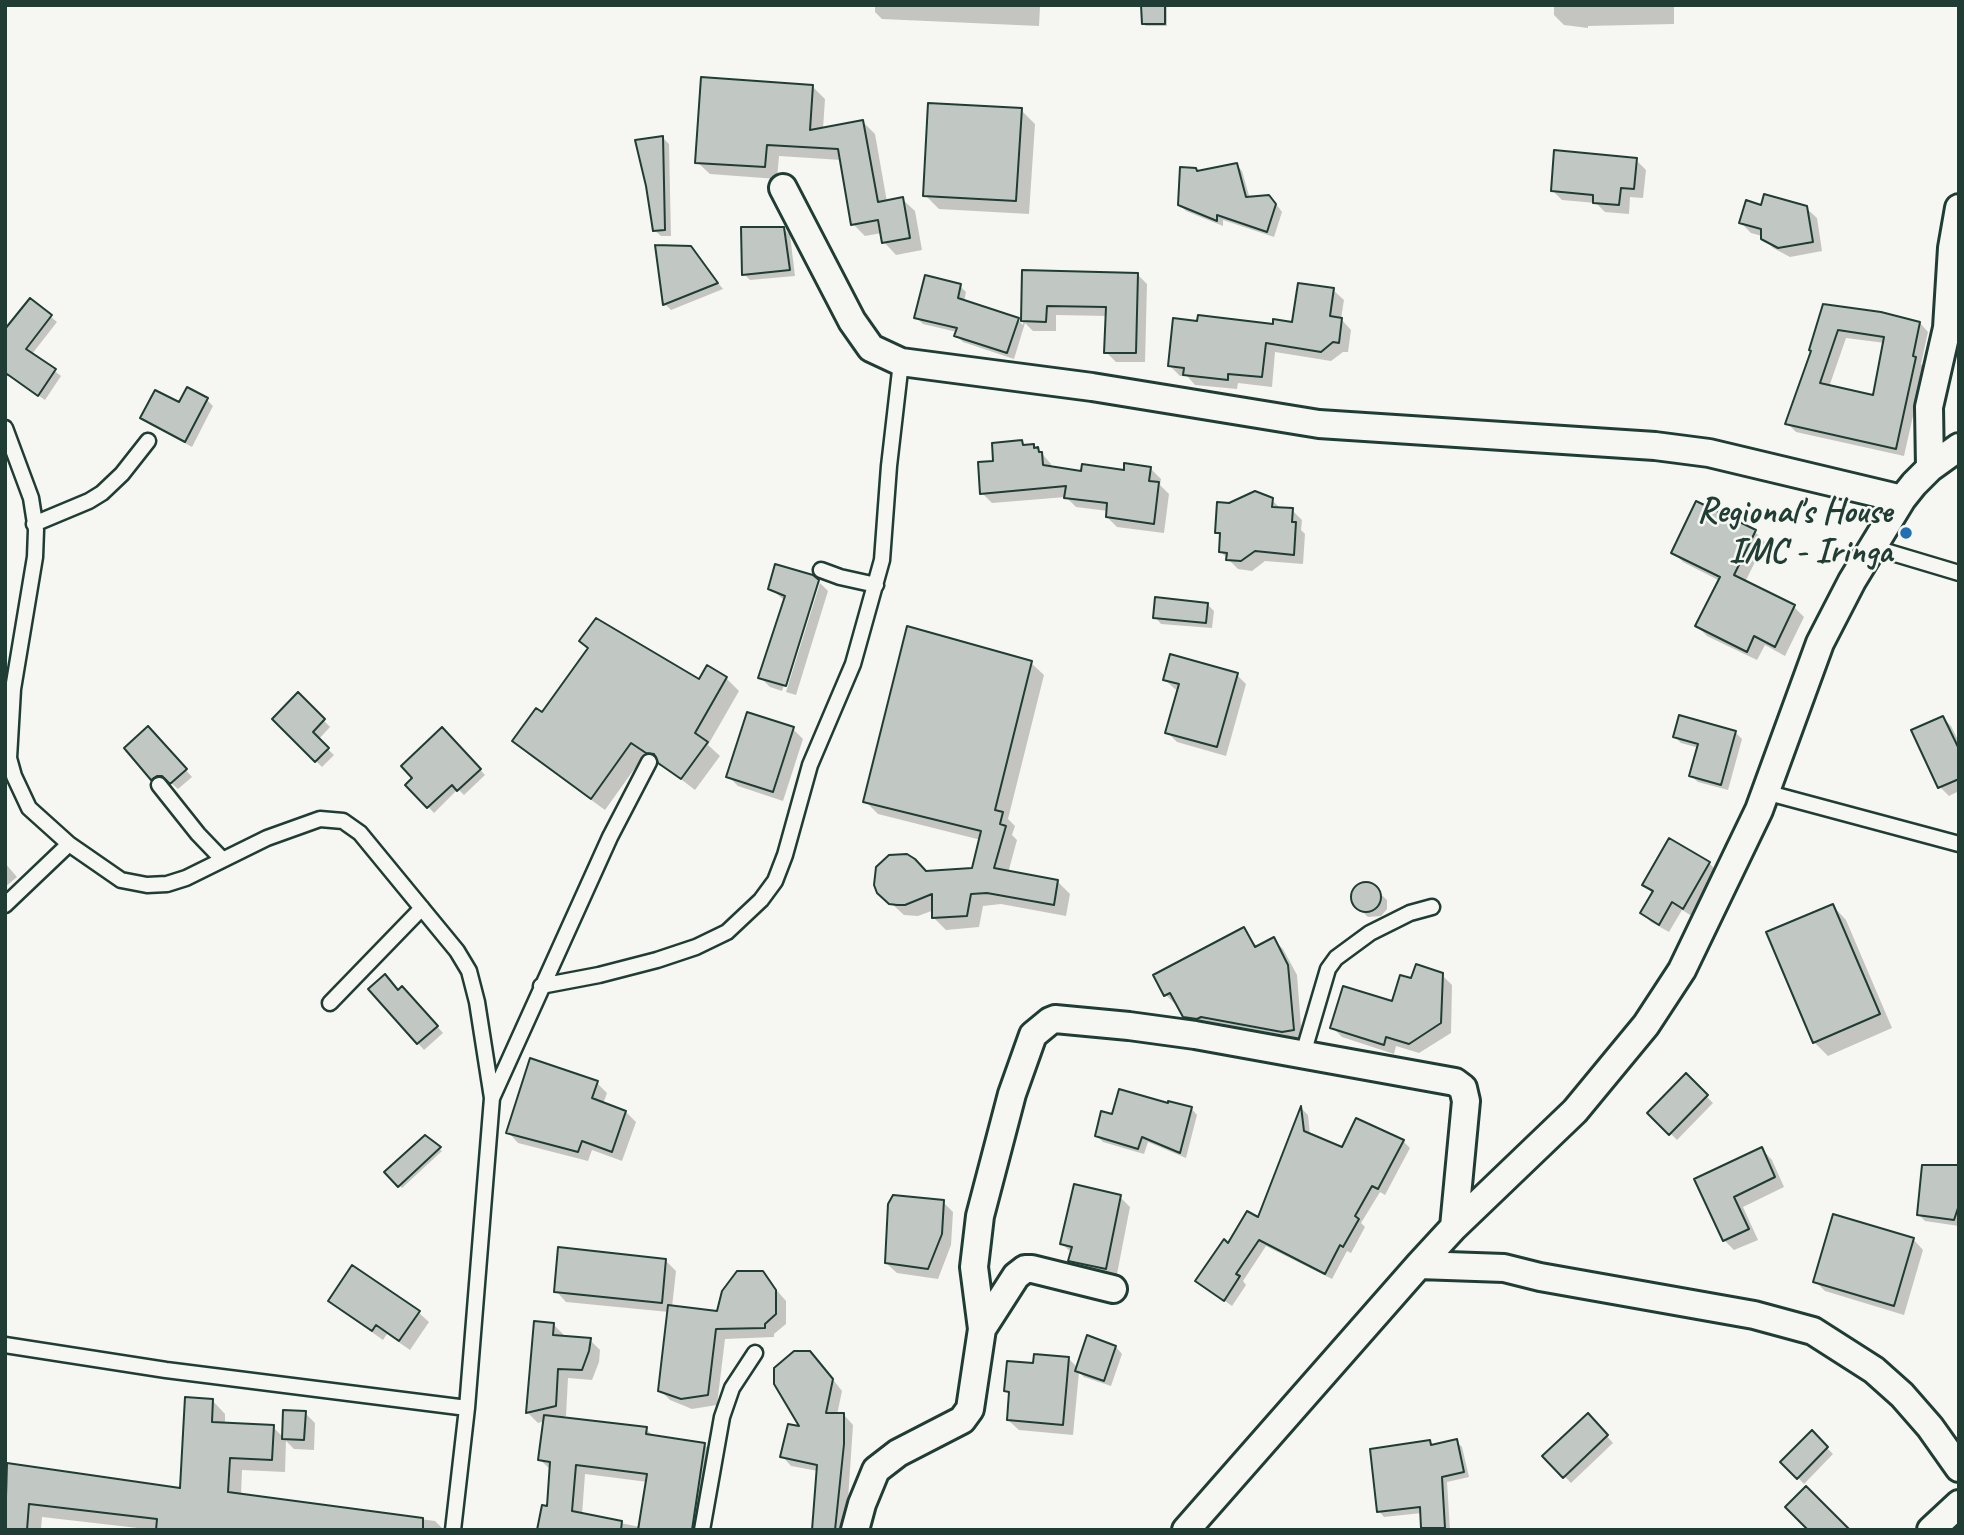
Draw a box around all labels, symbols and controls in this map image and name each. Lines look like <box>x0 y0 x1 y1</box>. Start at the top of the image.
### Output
place label: Regional's House IMC - Iringa <box>1697 492 1892 574</box>
marker: Regional's House IMC - Iringa <box>1898 525 1914 541</box>

